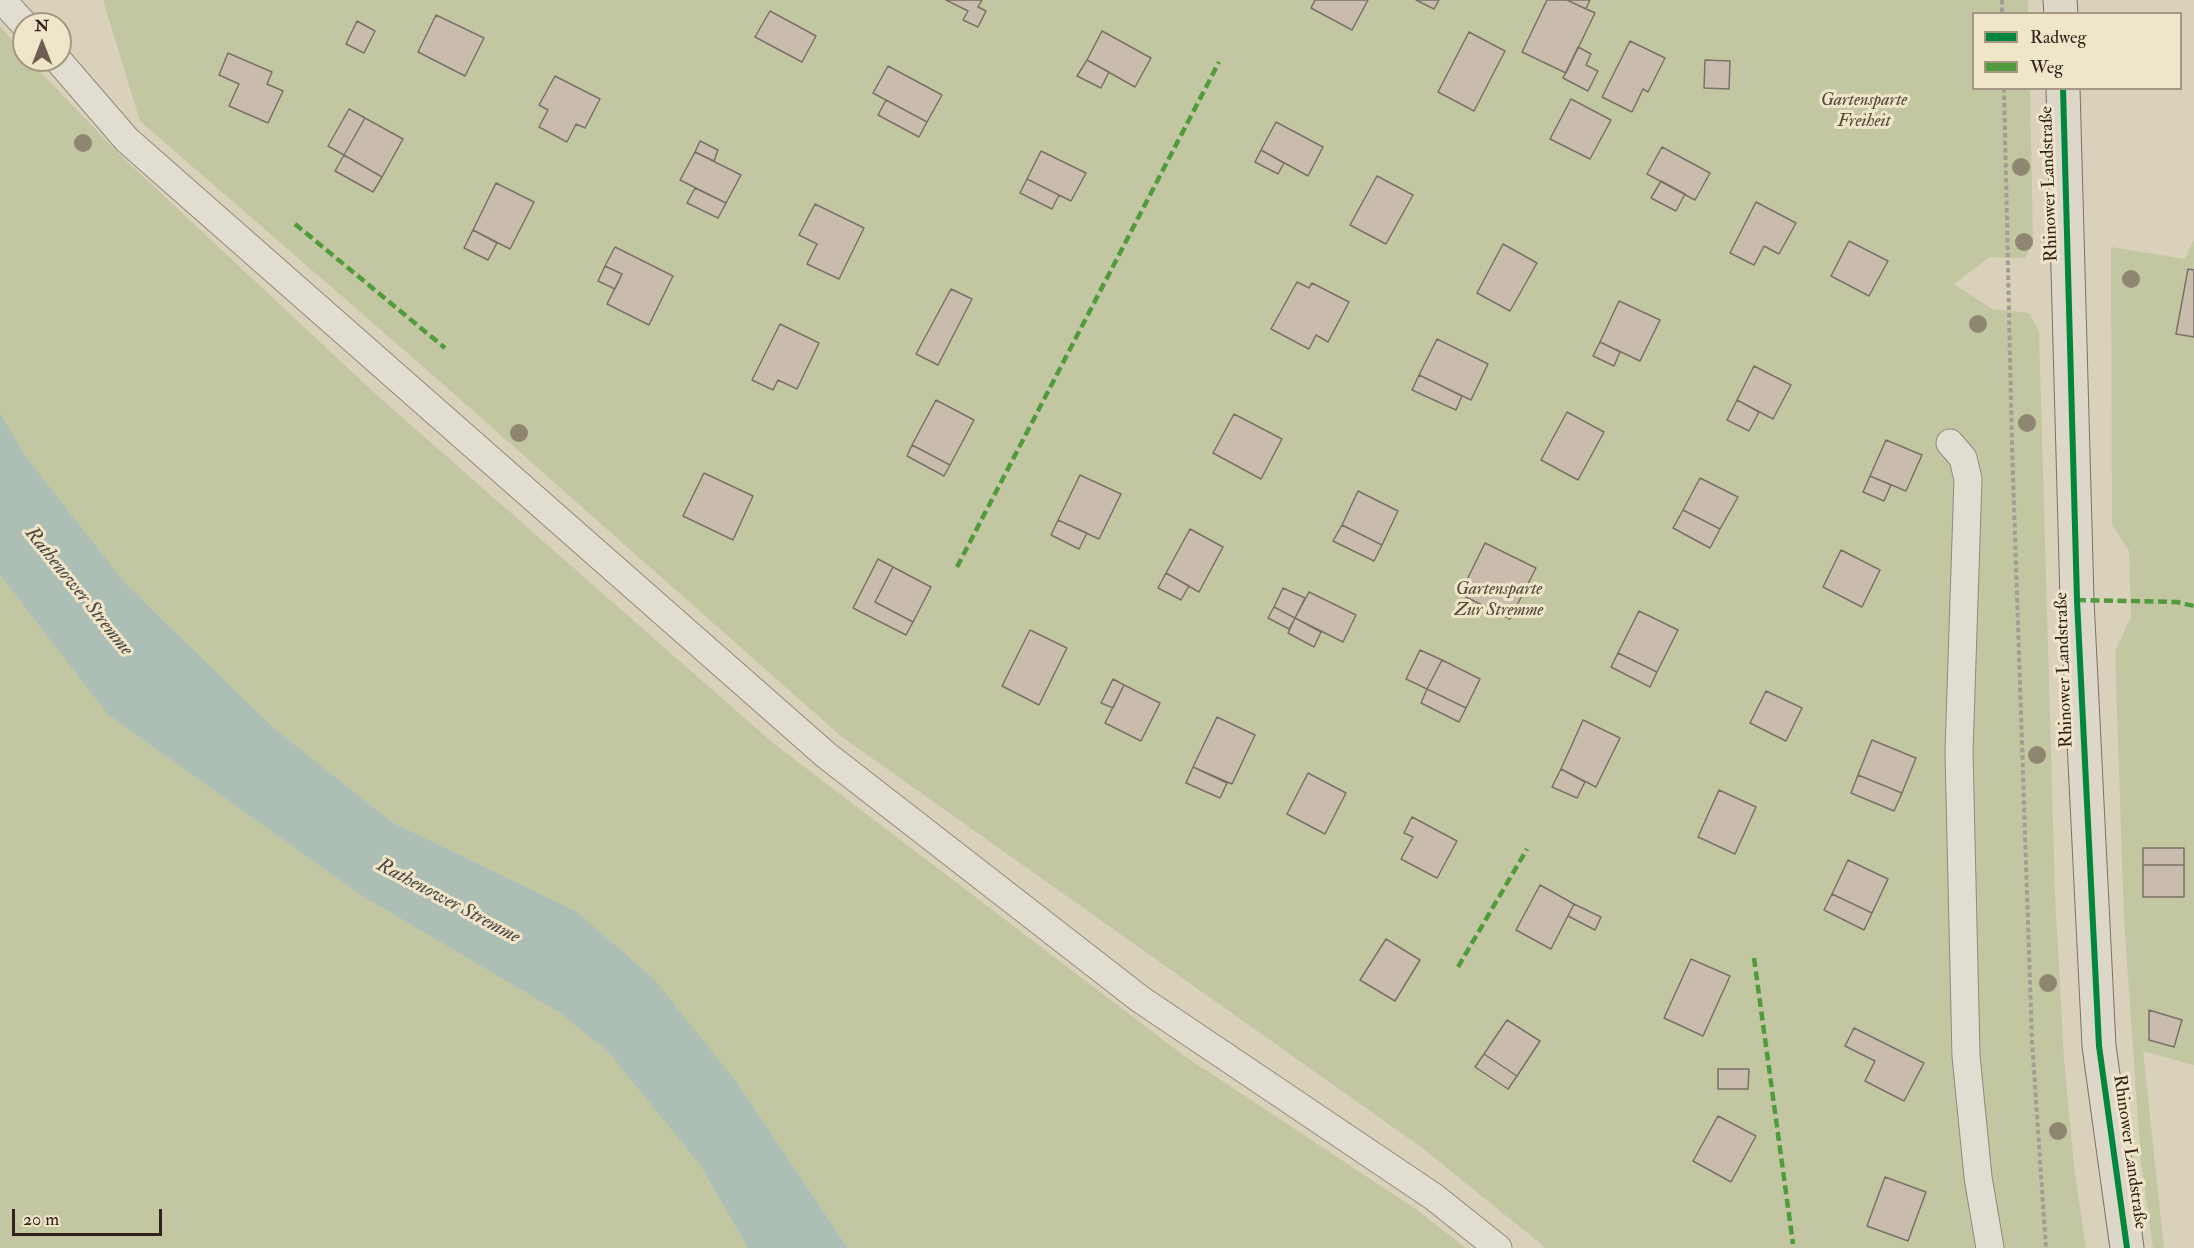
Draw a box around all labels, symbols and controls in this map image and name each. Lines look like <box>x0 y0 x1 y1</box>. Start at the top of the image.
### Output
north arrow <box>12 12 72 72</box>
legend <box>1972 12 2182 90</box>
text: N <box>35 16 49 36</box>
text: Radweg <box>2030 26 2086 49</box>
text: Weg <box>2030 56 2063 79</box>
park label: Gartensparte Freiheit <box>1821 90 1907 132</box>
street label: Rhinower Landstraße <box>2036 106 2064 262</box>
water label: Rathenower Stremme <box>19 523 137 661</box>
park label: Gartensparte Zur Stremme <box>1455 579 1543 622</box>
street label: Rhinower Landstraße <box>2051 592 2079 748</box>
water label: Rathenower Stremme <box>372 854 524 950</box>
street label: Rhinower Landstraße <box>2107 1073 2151 1231</box>
scale bar <box>15 1197 165 1235</box>
text: 20 m <box>23 1208 59 1231</box>

